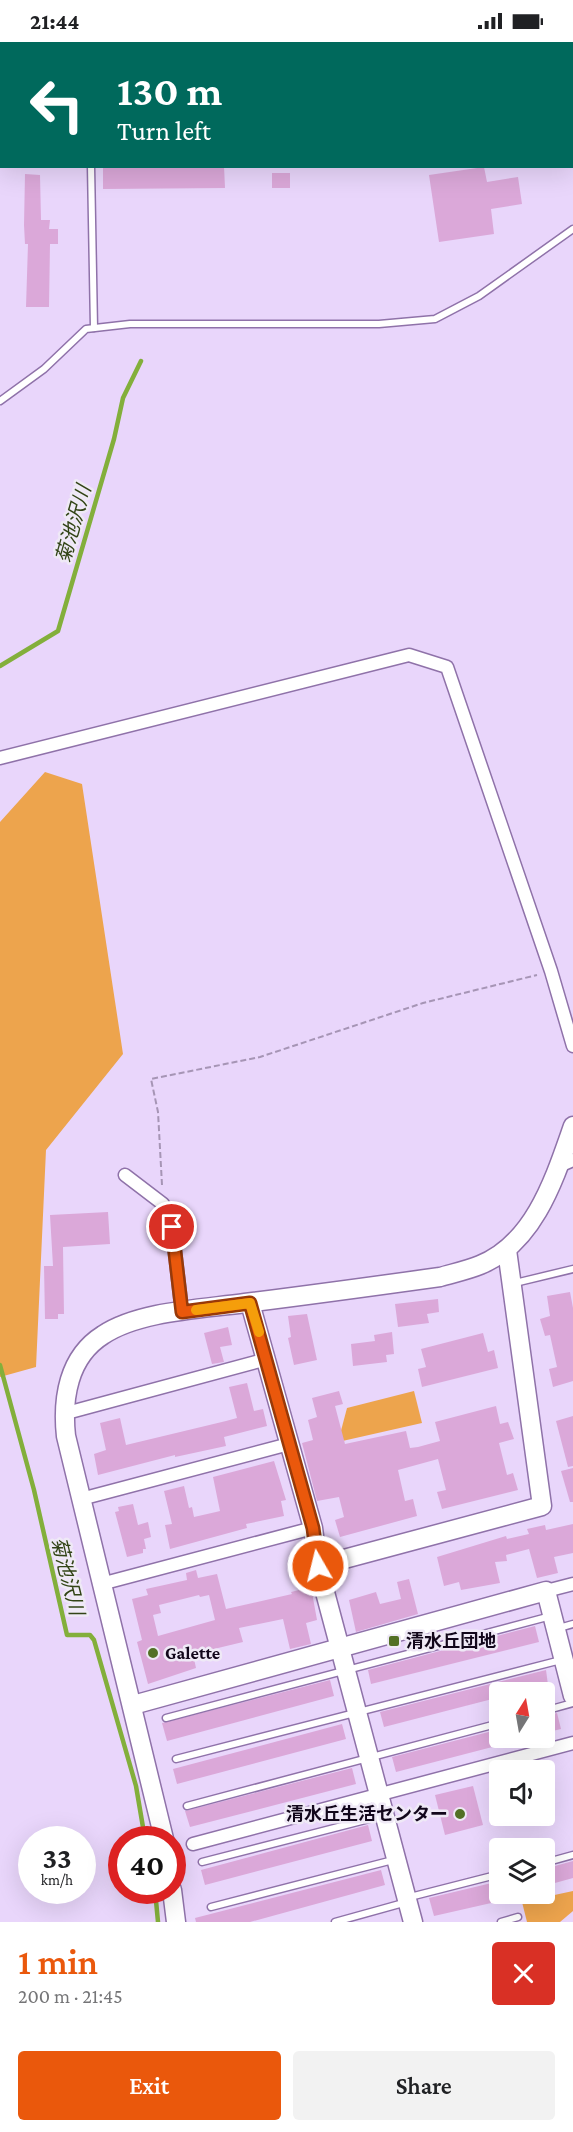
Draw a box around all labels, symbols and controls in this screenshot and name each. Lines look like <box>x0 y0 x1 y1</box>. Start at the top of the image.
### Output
text: 21:44 <box>30 9 79 34</box>
icon: left <box>18 66 96 144</box>
text: 130 m <box>117 67 222 114</box>
text: Turn left <box>117 116 211 146</box>
water label: 菊池沢川 <box>51 481 95 565</box>
pin <box>146 1201 197 1252</box>
icon: arrive <box>155 1210 188 1243</box>
position arrow <box>286 1534 350 1598</box>
water label: 菊池沢川 <box>48 1535 89 1619</box>
place label: 清水丘団地 <box>406 1631 496 1651</box>
marker: 清水丘団地 <box>387 1634 401 1648</box>
place label: Galette <box>165 1643 220 1663</box>
marker: Galette <box>146 1646 160 1660</box>
north arrow <box>489 1682 555 1748</box>
map controls <box>489 1682 555 1904</box>
button: sound <box>489 1760 555 1826</box>
place label: 清水丘生活センター <box>286 1804 448 1824</box>
marker: 清水丘生活センター <box>453 1807 467 1821</box>
speed limit sign: 40 <box>108 1826 186 1904</box>
button: layers <box>489 1838 555 1904</box>
text: 33 <box>42 1841 72 1874</box>
text: km/h <box>41 1872 73 1888</box>
text: 1 min <box>18 1942 98 1982</box>
button: close <box>492 1942 555 2005</box>
text: 200 m · 21:45 <box>18 1985 123 2007</box>
button: Exit <box>18 2051 281 2120</box>
button: Share <box>293 2051 555 2120</box>

